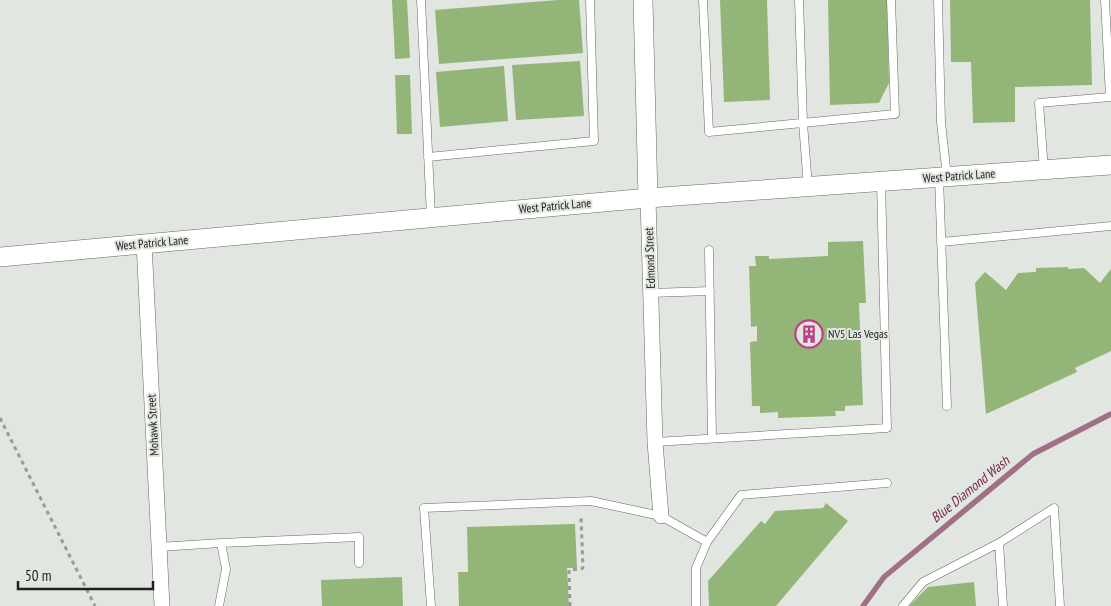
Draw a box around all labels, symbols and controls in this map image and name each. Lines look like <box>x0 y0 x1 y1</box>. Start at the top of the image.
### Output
street label: West Patrick Lane <box>922 165 996 186</box>
street label: West Patrick Lane <box>518 195 592 216</box>
street label: Edmond Street <box>641 226 658 289</box>
street label: West Patrick Lane <box>115 232 189 253</box>
building icon: NV5 Las Vegas <box>794 319 824 349</box>
place label: NV5 Las Vegas <box>828 326 888 341</box>
street label: Mohawk Street <box>143 393 162 456</box>
water label: Blue Diamond Wash <box>927 451 1014 526</box>
scale bar <box>18 558 152 590</box>
text: 50 m <box>25 566 51 585</box>

